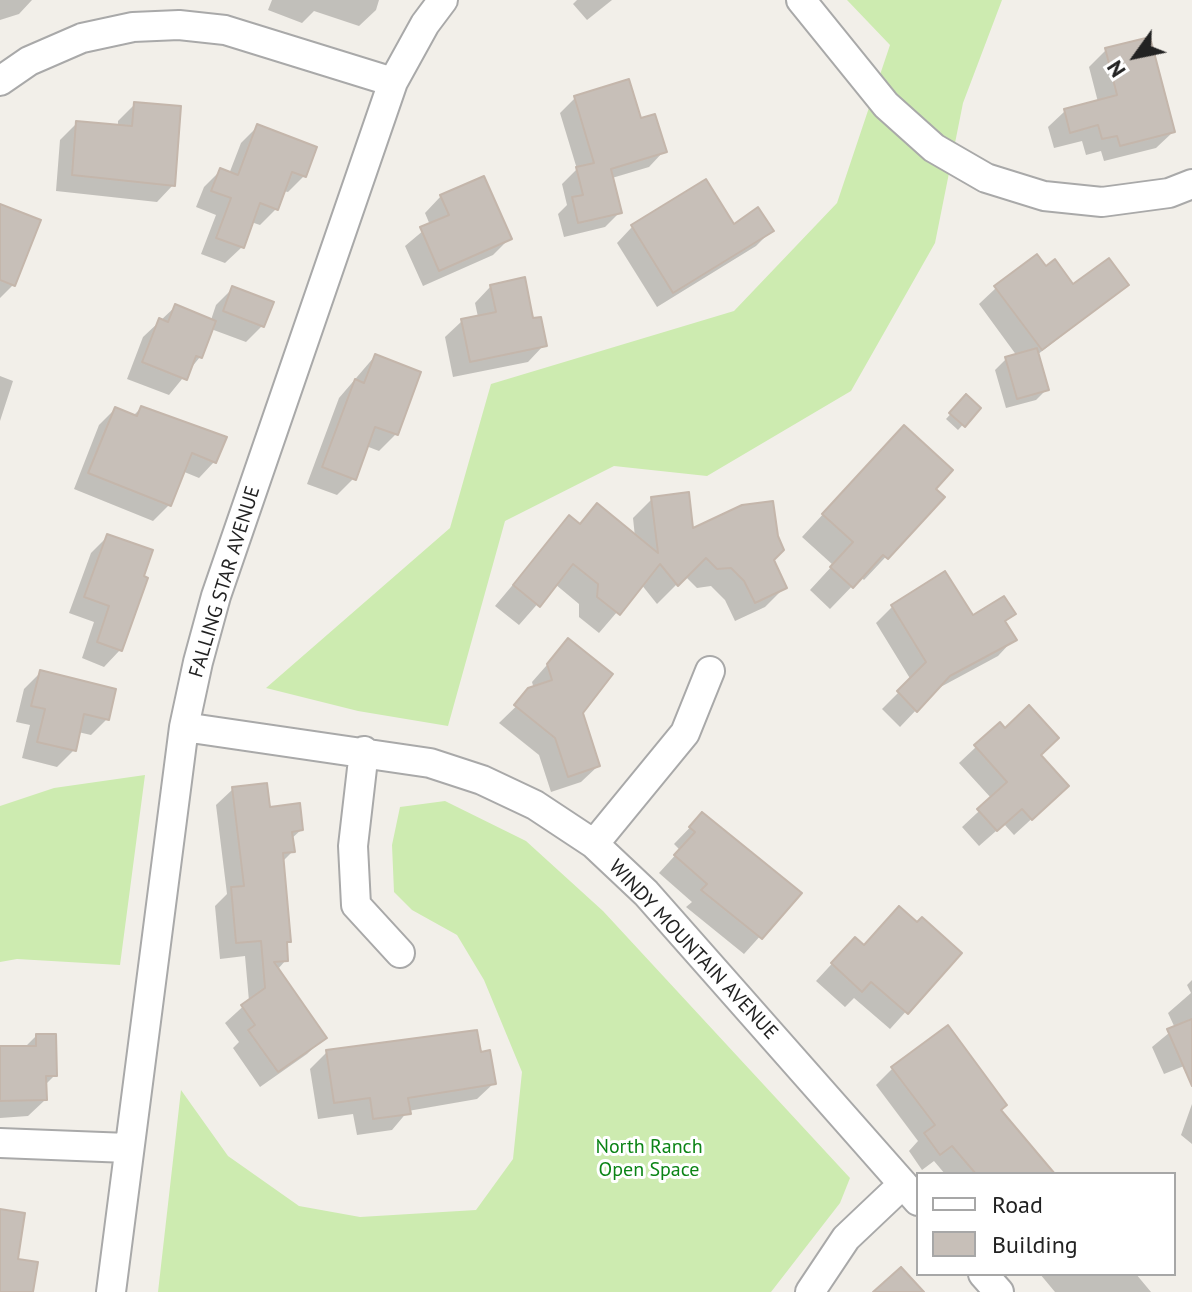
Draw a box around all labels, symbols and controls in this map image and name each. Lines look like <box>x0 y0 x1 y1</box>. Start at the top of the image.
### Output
north arrow <box>1096 16 1176 96</box>
text: N <box>1100 55 1132 83</box>
street label: FALLING STAR AVENUE <box>184 483 266 681</box>
street label: WINDY MOUNTAIN AVENUE <box>603 855 783 1045</box>
park label: North Ranch Open Space <box>595 1135 703 1182</box>
legend <box>916 1172 1176 1276</box>
text: Road <box>992 1189 1043 1220</box>
text: Building <box>992 1229 1078 1260</box>

